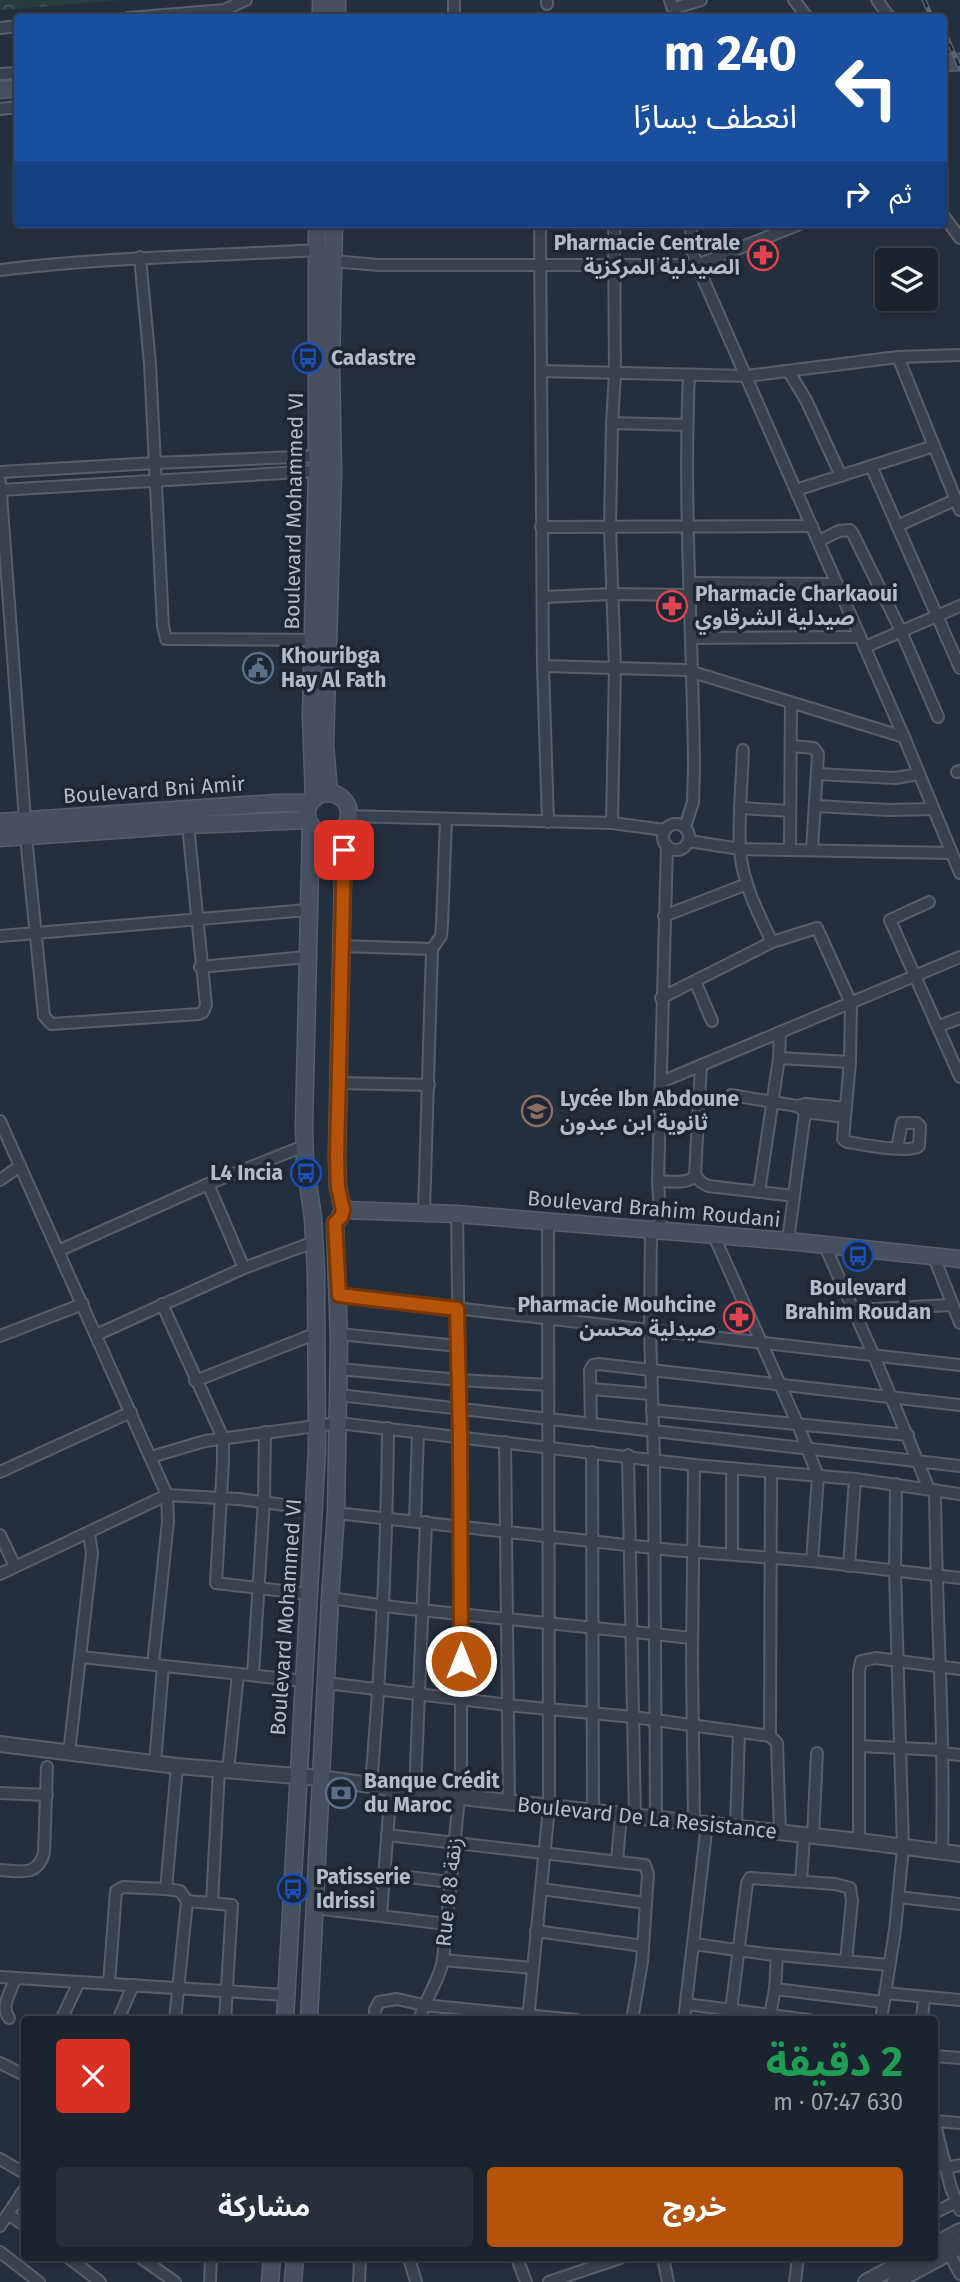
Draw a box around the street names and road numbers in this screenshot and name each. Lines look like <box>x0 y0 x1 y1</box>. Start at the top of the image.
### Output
street label: Boulevard Mohammed VI <box>279 392 309 630</box>
street label: Boulevard Bni Amir <box>62 771 246 809</box>
street label: Boulevard Brahim Roudani <box>526 1185 782 1233</box>
street label: Boulevard Mohammed VI <box>265 1498 307 1736</box>
street label: Boulevard De La Resistance <box>516 1791 778 1845</box>
street label: Rue 8 8 زنقة <box>430 1836 468 1948</box>

